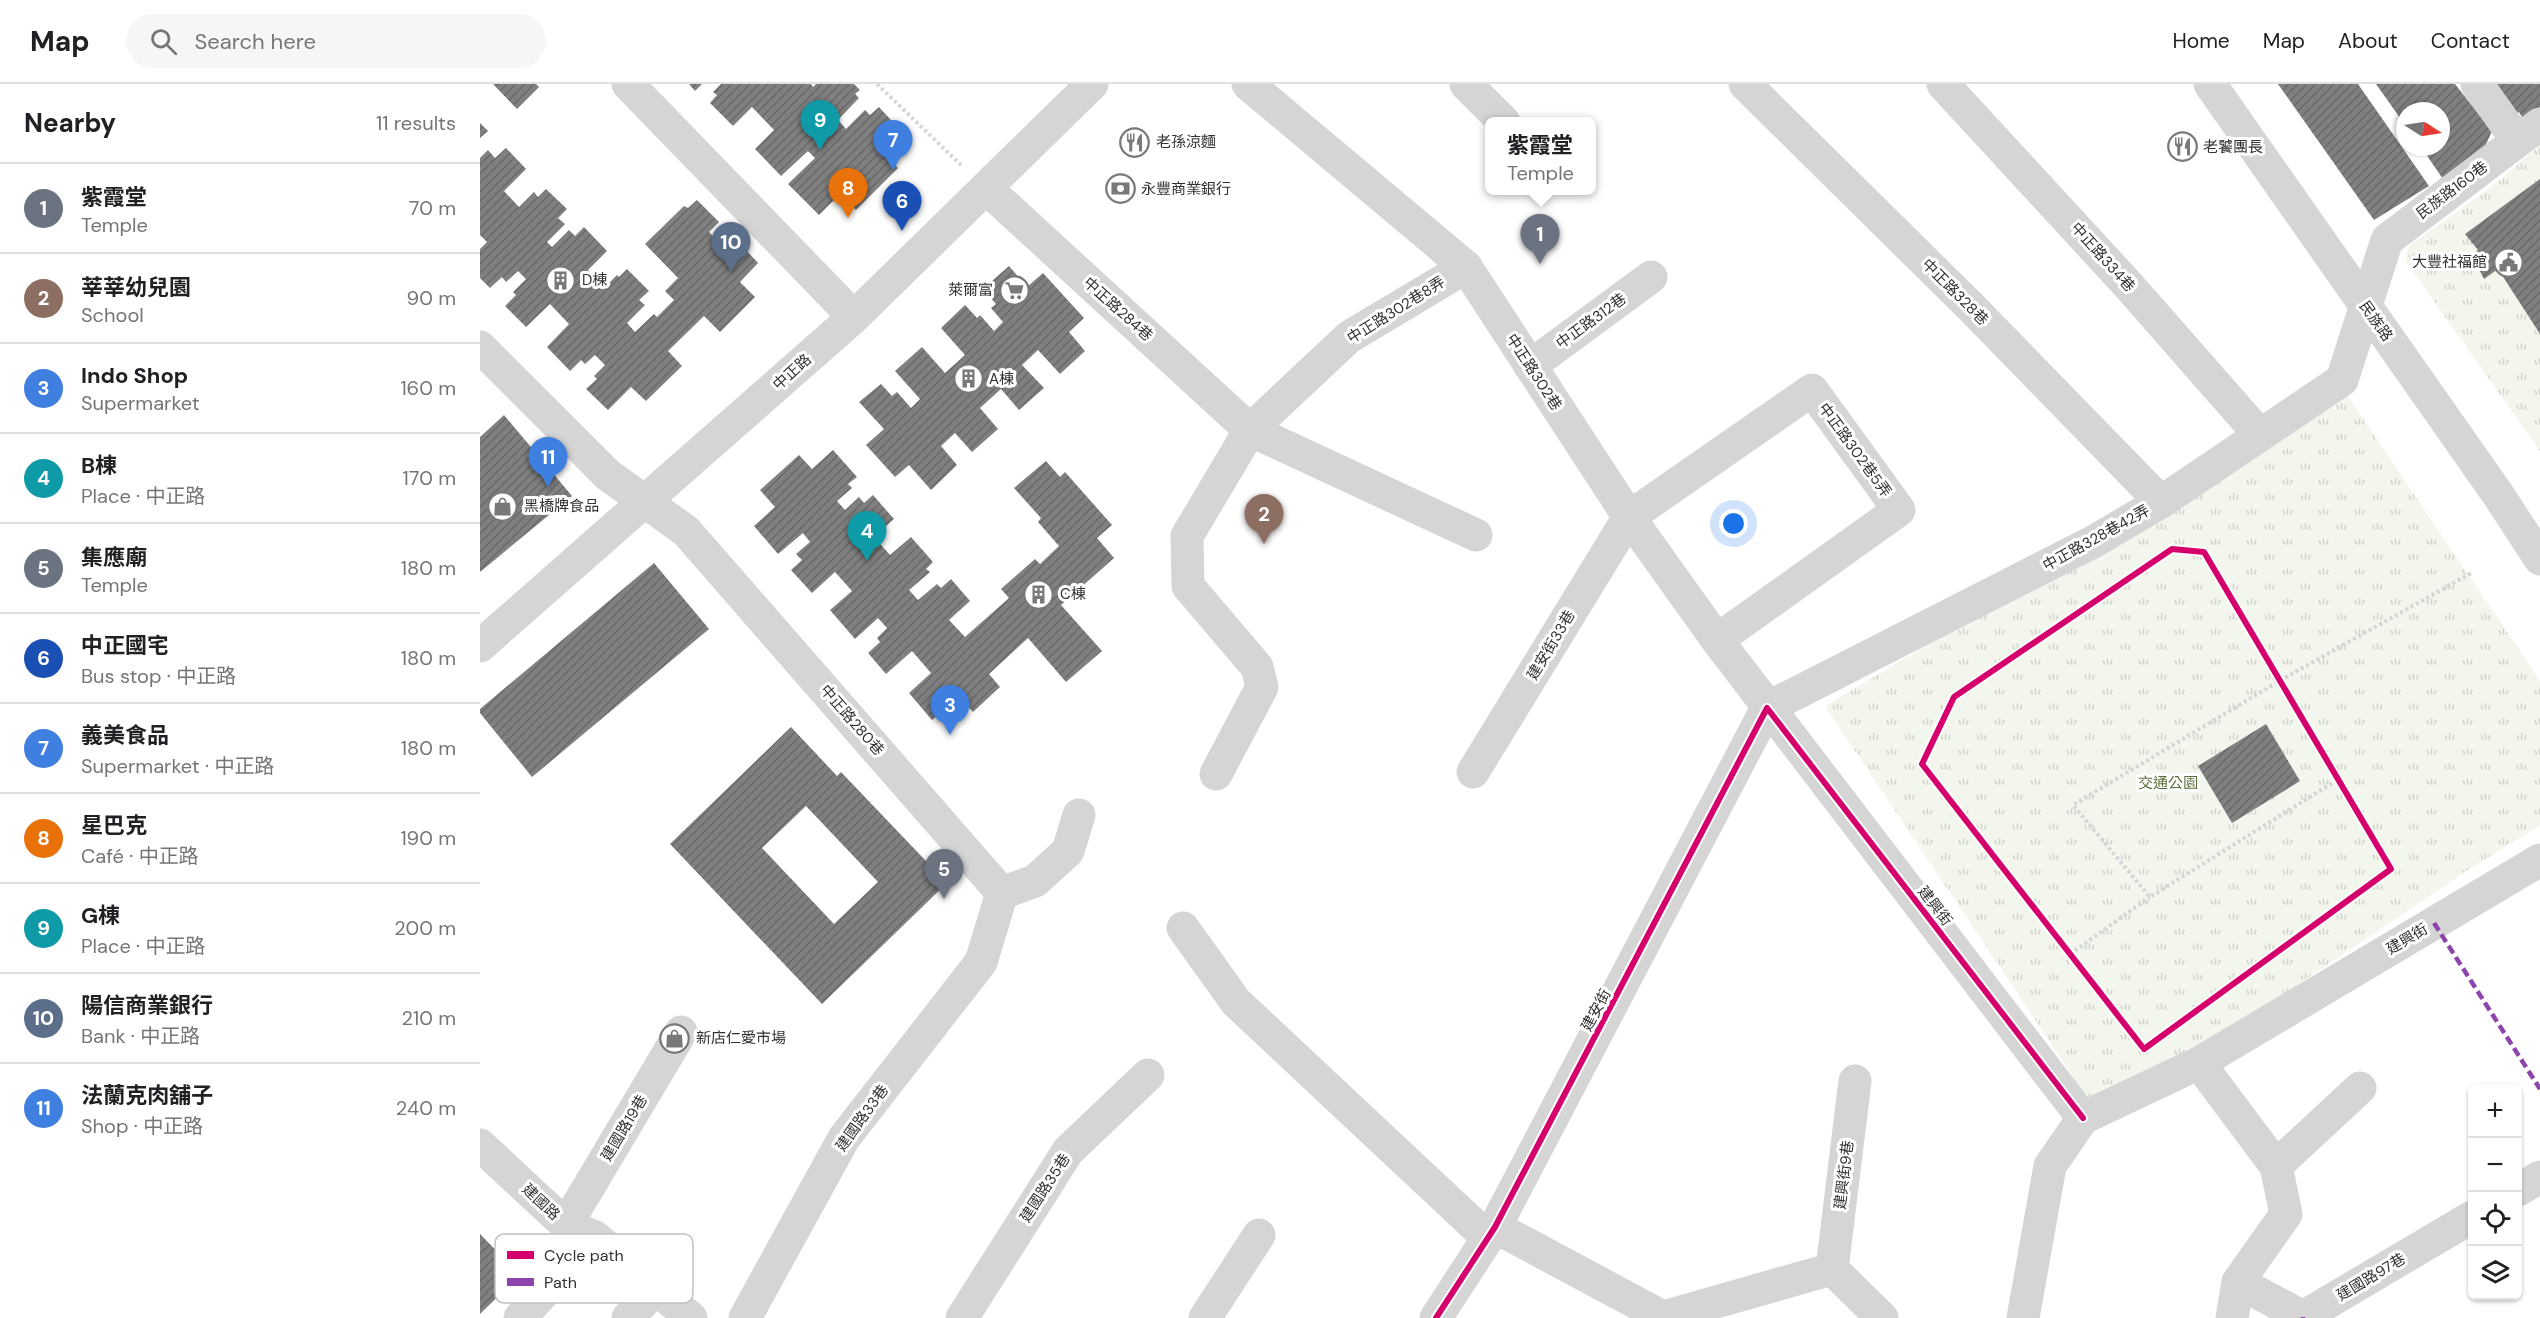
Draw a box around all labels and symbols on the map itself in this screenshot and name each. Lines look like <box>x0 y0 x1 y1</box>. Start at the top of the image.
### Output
pin: 9 <box>800 100 840 150</box>
north arrow <box>2396 102 2450 156</box>
pin: 7 <box>874 120 912 170</box>
restaurant icon: 老孫涼麵 <box>1119 126 1151 158</box>
restaurant icon: 老饕團長 <box>2166 131 2198 163</box>
place label: 老孫涼麵 <box>1156 132 1216 152</box>
place label: 老饕團長 <box>2203 137 2263 157</box>
street label: 民族路160巷 <box>2412 157 2492 223</box>
pin: 8 <box>828 168 868 218</box>
bank icon: 永豐商業銀行 <box>1104 173 1136 205</box>
place label: 永豐商業銀行 <box>1141 179 1231 199</box>
pin: 6 <box>882 182 922 231</box>
pin: 1 <box>1520 214 1560 264</box>
street label: 中正路334巷 <box>2067 218 2139 296</box>
pin: 10 <box>712 222 750 272</box>
public building icon: 大豐社福館 <box>2492 246 2524 278</box>
place label: 大豐社福館 <box>2412 252 2487 272</box>
street label: 中正路328巷 <box>1917 254 1993 330</box>
building icon: D棟 <box>545 264 577 296</box>
place label: D棟 <box>582 270 607 290</box>
street label: 中正路302巷8弄 <box>1343 272 1449 348</box>
street label: 中正路284巷 <box>1079 273 1157 345</box>
supermarket icon: 萊爾富 <box>998 274 1030 306</box>
place label: 萊爾富 <box>948 280 993 300</box>
street label: 中正路312巷 <box>1552 289 1630 353</box>
street label: 民族路 <box>2355 297 2397 345</box>
street label: 中正路302巷 <box>1502 330 1566 414</box>
street label: 中正路 <box>769 350 815 394</box>
building icon: A棟 <box>952 363 984 395</box>
place label: A棟 <box>989 369 1014 389</box>
street label: 中正路302巷5弄 <box>1814 399 1896 501</box>
pin: 11 <box>528 438 568 487</box>
shop icon: 黑橋牌食品 <box>487 490 519 522</box>
pin: 2 <box>1244 494 1284 544</box>
place label: 黑橋牌食品 <box>524 496 599 516</box>
street label: 中正路328巷42弄 <box>2039 500 2153 576</box>
your location <box>1719 509 1748 538</box>
pin: 4 <box>848 512 886 561</box>
building icon: C棟 <box>1023 578 1055 610</box>
place label: C棟 <box>1060 584 1086 604</box>
street label: 建安街33巷 <box>1522 607 1580 683</box>
street label: 中正路280巷 <box>816 680 888 760</box>
pin: 3 <box>930 686 970 735</box>
park label: 交通公園 <box>2138 773 2198 793</box>
pin: 5 <box>924 850 964 899</box>
street label: 建興街 <box>1913 882 1957 930</box>
street label: 建興街 <box>2383 919 2431 959</box>
street label: 建安街 <box>1577 985 1615 1035</box>
shop icon: 新店仁愛市場 <box>659 1022 691 1054</box>
place label: 新店仁愛市場 <box>696 1028 786 1048</box>
street label: 建國路33巷 <box>831 1081 893 1155</box>
street label: 建國路19巷 <box>596 1091 652 1165</box>
street label: 建興街9巷 <box>1830 1139 1858 1211</box>
street label: 建國路35巷 <box>1015 1150 1075 1226</box>
street label: 建國路 <box>518 1179 564 1225</box>
legend <box>495 1234 693 1303</box>
text: Cycle path <box>544 1245 624 1266</box>
street label: 建國路97巷 <box>2333 1249 2409 1305</box>
text: Path <box>544 1272 577 1293</box>

